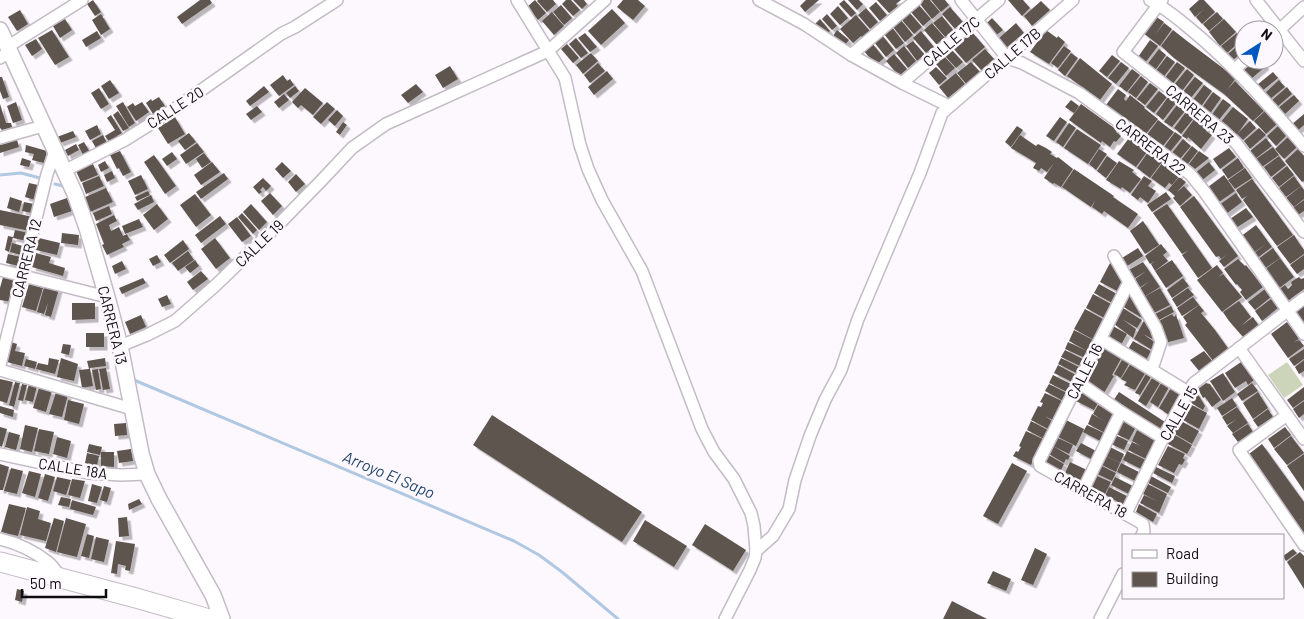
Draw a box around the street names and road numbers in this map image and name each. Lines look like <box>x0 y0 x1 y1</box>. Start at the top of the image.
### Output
street label: CALLE 17C <box>919 12 983 70</box>
street label: CALLE 17B <box>980 24 1044 82</box>
street label: CARRERA 23 <box>1162 80 1238 148</box>
street label: CALLE 20 <box>143 82 207 132</box>
street label: CARRERA 22 <box>1112 114 1190 178</box>
street label: CALLE 19 <box>231 216 287 270</box>
street label: CARRERA 12 <box>7 217 45 299</box>
street label: CARRERA 13 <box>95 284 131 366</box>
street label: CALLE 16 <box>1062 340 1106 402</box>
street label: CALLE 15 <box>1155 382 1201 444</box>
street label: CALLE 18A <box>37 454 109 482</box>
street label: CARRERA 18 <box>1051 467 1131 521</box>

